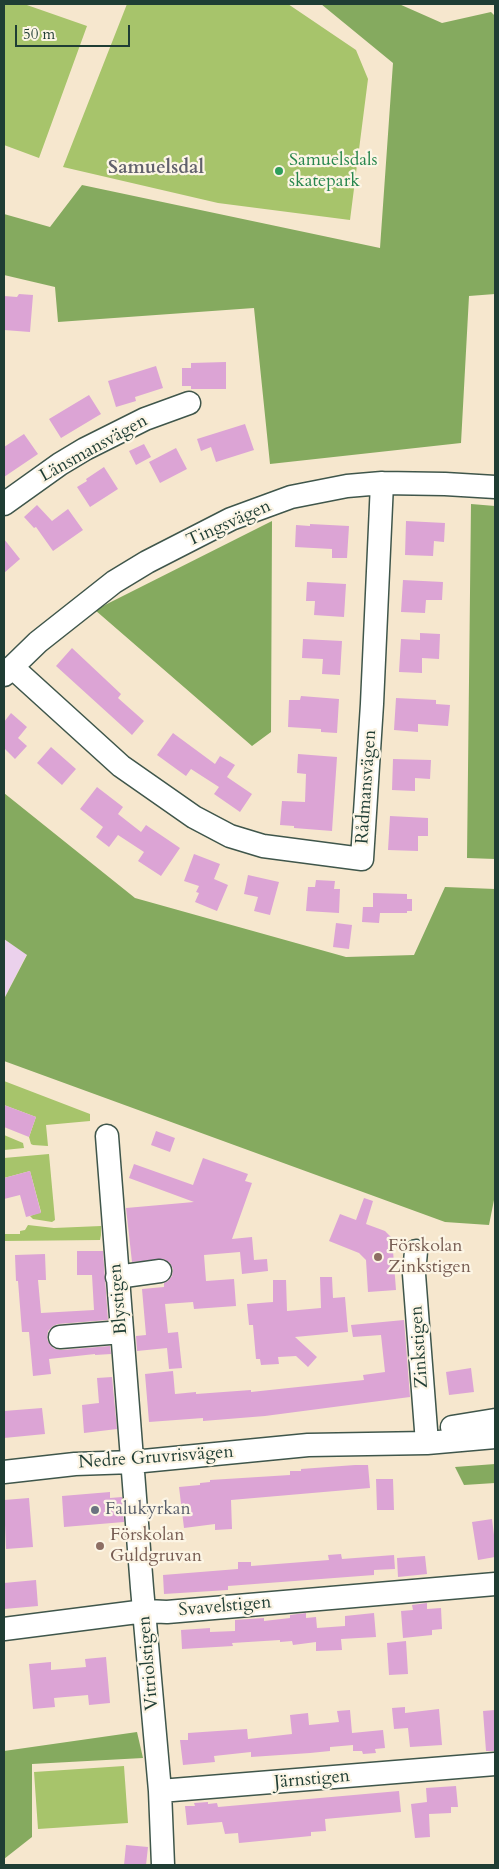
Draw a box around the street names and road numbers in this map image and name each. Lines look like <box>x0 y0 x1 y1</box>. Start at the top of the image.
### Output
street label: Länsmansvägen <box>36 411 152 487</box>
street label: Tingsvägen <box>183 496 275 552</box>
street label: Rådmansvägen <box>352 729 382 845</box>
street label: Blystigen <box>105 1262 133 1336</box>
street label: Zinkstigen <box>406 1305 434 1389</box>
street label: Nedre Gruvrisvägen <box>78 1442 234 1474</box>
street label: Svavelstigen <box>178 1592 272 1622</box>
street label: Vitriolstigen <box>134 1615 164 1711</box>
street label: Järnstigen <box>273 1766 351 1794</box>

